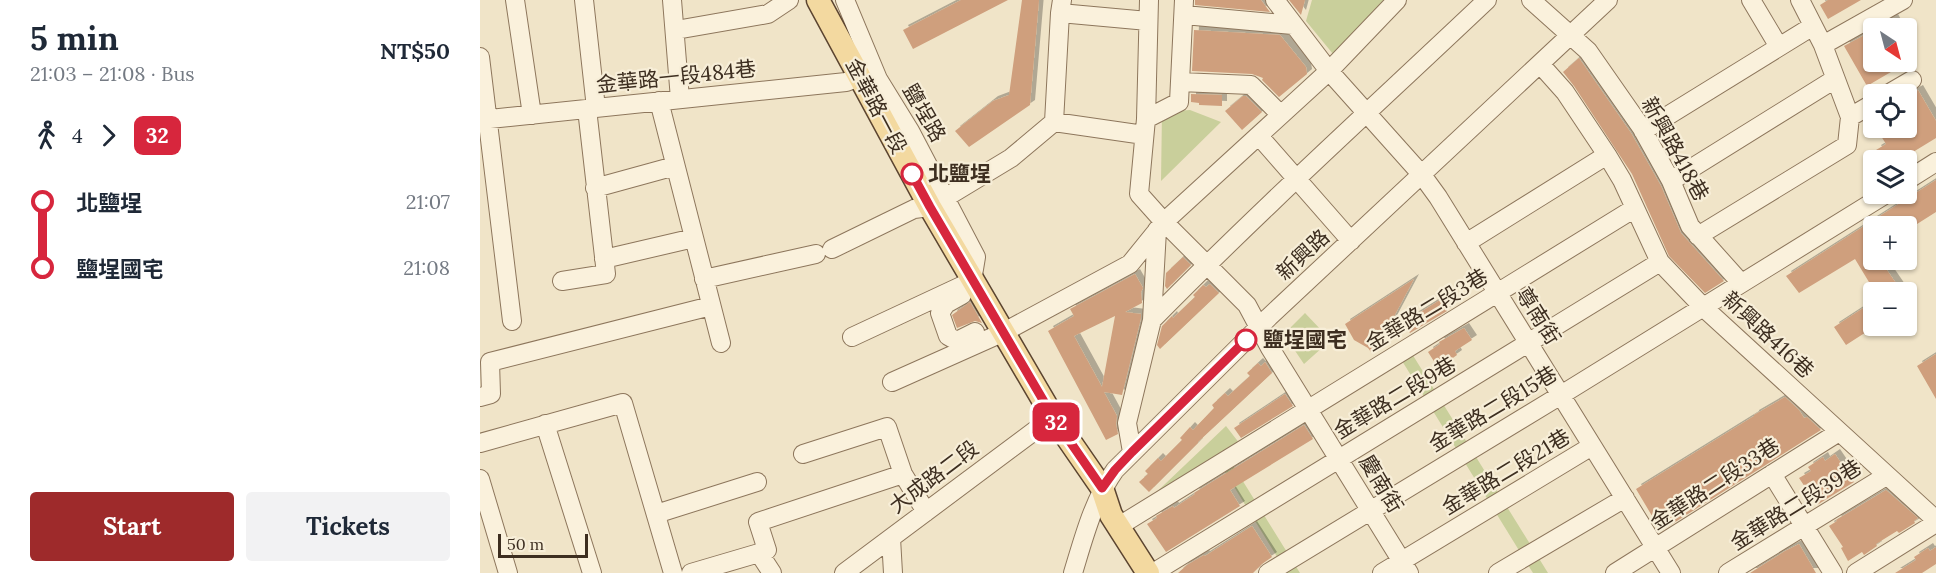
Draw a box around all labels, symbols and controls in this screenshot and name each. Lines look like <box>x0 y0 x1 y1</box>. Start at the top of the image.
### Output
text: 5 min <box>30 17 119 59</box>
north arrow <box>1863 18 1917 72</box>
map controls <box>1863 18 1917 336</box>
text: NT$50 <box>380 37 450 65</box>
street label: 金華路一段 <box>840 53 913 158</box>
street label: 金華路一段484巷 <box>595 55 757 98</box>
text: 21:03 – 21:08 · Bus <box>30 61 195 86</box>
street label: 鹽埕路 <box>897 79 952 147</box>
button: locate <box>1863 84 1917 138</box>
street label: 新興路418巷 <box>1636 92 1715 206</box>
icon: walk <box>30 119 63 152</box>
icon: forward <box>92 119 125 152</box>
text: 32 <box>146 122 169 149</box>
text: 4 <box>72 123 83 148</box>
button: layers <box>1863 150 1917 204</box>
place label: 北鹽埕 <box>928 160 991 187</box>
marker: 北鹽埕 <box>901 163 923 185</box>
text: 北鹽埕 <box>76 189 142 217</box>
text: 21:07 <box>406 189 450 214</box>
button: + <box>1863 216 1917 270</box>
street label: 新興路 <box>1270 223 1335 286</box>
text: 鹽埕國宅 <box>76 255 164 283</box>
text: 21:08 <box>403 255 450 280</box>
street label: 金華路二段3巷 <box>1361 263 1493 357</box>
street label: 尊南街 <box>1510 282 1567 350</box>
button: − <box>1863 282 1917 336</box>
street label: 新興路416巷 <box>1717 285 1820 384</box>
place label: 鹽埕國宅 <box>1263 326 1347 353</box>
marker: 鹽埕國宅 <box>1235 329 1257 351</box>
street label: 金華路二段9巷 <box>1329 350 1461 445</box>
street label: 金華路二段15巷 <box>1424 360 1562 458</box>
line badge: 32 <box>1029 402 1083 442</box>
text: 32 <box>1045 409 1067 436</box>
street label: 金華路二段21巷 <box>1437 423 1575 520</box>
street label: 金華路二段33巷 <box>1645 432 1785 536</box>
street label: 大成路二段 <box>884 434 984 519</box>
street label: 慶南街 <box>1354 450 1409 518</box>
street label: 金華路二段39巷 <box>1725 453 1866 556</box>
button: Start <box>30 492 234 561</box>
button: Tickets <box>246 492 450 561</box>
scale bar <box>498 531 588 558</box>
text: 50 m <box>507 534 544 554</box>

